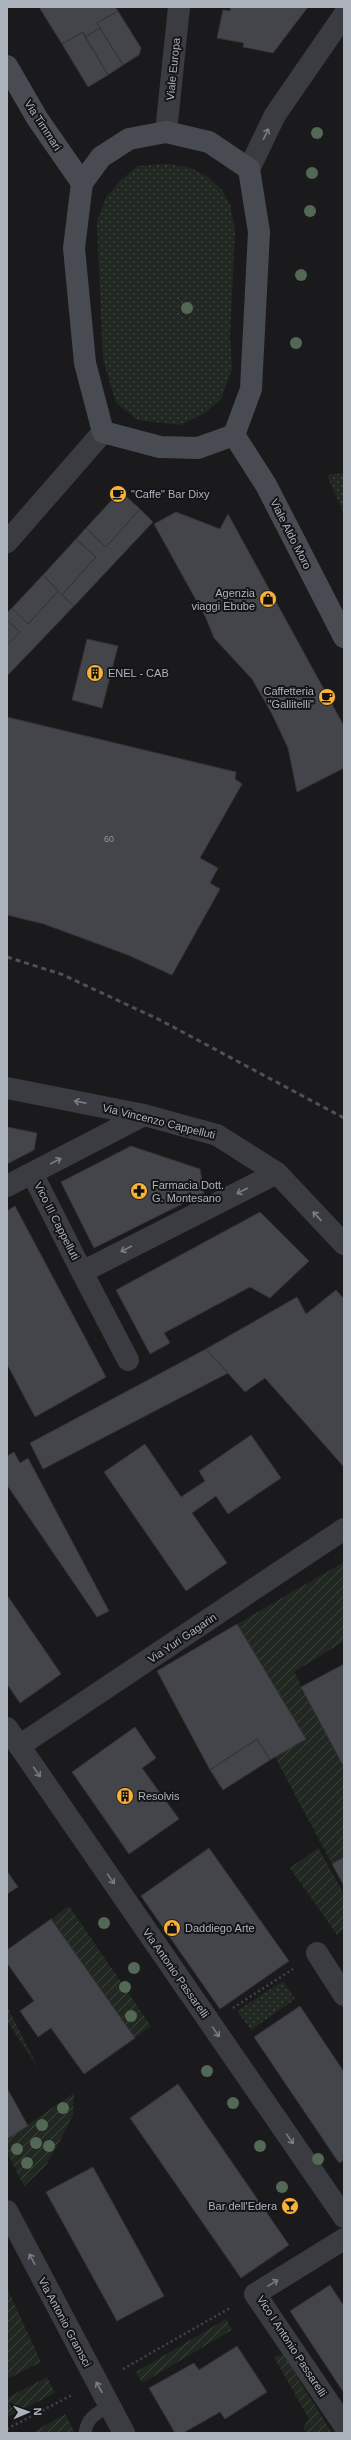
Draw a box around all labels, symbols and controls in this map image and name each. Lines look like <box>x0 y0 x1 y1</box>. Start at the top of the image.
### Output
street label: Viale Europa <box>164 36 182 101</box>
street label: Via Timmari <box>22 97 64 153</box>
one-way arrow <box>263 128 270 140</box>
cafe icon: "Caffe" Bar Dixy <box>108 484 128 504</box>
place label: "Caffe" Bar Dixy <box>131 488 210 500</box>
street label: Viale Aldo Moro <box>268 497 314 571</box>
place label: Agenzia viaggi Ebube <box>191 587 256 612</box>
shop icon: Agenzia viaggi Ebube <box>258 589 278 609</box>
building icon: ENEL - CAB <box>85 663 105 683</box>
place label: ENEL - CAB <box>108 667 169 679</box>
place label: Caffetteria "Gallitelli" <box>263 685 315 710</box>
cafe icon: Caffetteria "Gallitelli" <box>317 687 337 707</box>
house number: 60 <box>104 834 114 844</box>
one-way arrow <box>74 1098 87 1106</box>
street label: Via Vincenzo Cappelluti <box>101 1101 217 1141</box>
one-way arrow <box>50 1157 62 1164</box>
place label: Farmacia Dott. G. Montesano <box>152 1179 224 1204</box>
street label: Vico III Cappelluti <box>32 1180 82 1262</box>
pharmacy icon: Farmacia Dott. G. Montesano <box>129 1181 149 1201</box>
one-way arrow <box>237 1188 249 1195</box>
one-way arrow <box>313 1211 322 1221</box>
one-way arrow <box>121 1246 133 1254</box>
street label: Via Yuri Gagarin <box>146 1611 218 1665</box>
one-way arrow <box>33 1766 41 1777</box>
building icon: Resolvis <box>115 1786 135 1806</box>
place label: Resolvis <box>138 1790 180 1802</box>
one-way arrow <box>107 1873 115 1884</box>
shop icon: Daddiego Arte <box>162 1918 182 1938</box>
place label: Daddiego Arte <box>185 1922 255 1934</box>
street label: Via Antonio Passarelli <box>141 1926 211 2020</box>
one-way arrow <box>213 2026 221 2038</box>
one-way arrow <box>286 2133 294 2144</box>
bar icon: Bar dell'Edera <box>280 2196 300 2216</box>
place label: Bar dell'Edera <box>208 2200 278 2212</box>
one-way arrow <box>28 2253 35 2265</box>
street label: Via Antonio Gramsci <box>36 2275 94 2369</box>
one-way arrow <box>268 2279 279 2287</box>
street label: Vico I Antonio Passarelli <box>255 2293 329 2399</box>
one-way arrow <box>94 2381 102 2393</box>
north arrow <box>8 2392 48 2432</box>
text: N <box>32 2407 44 2416</box>

